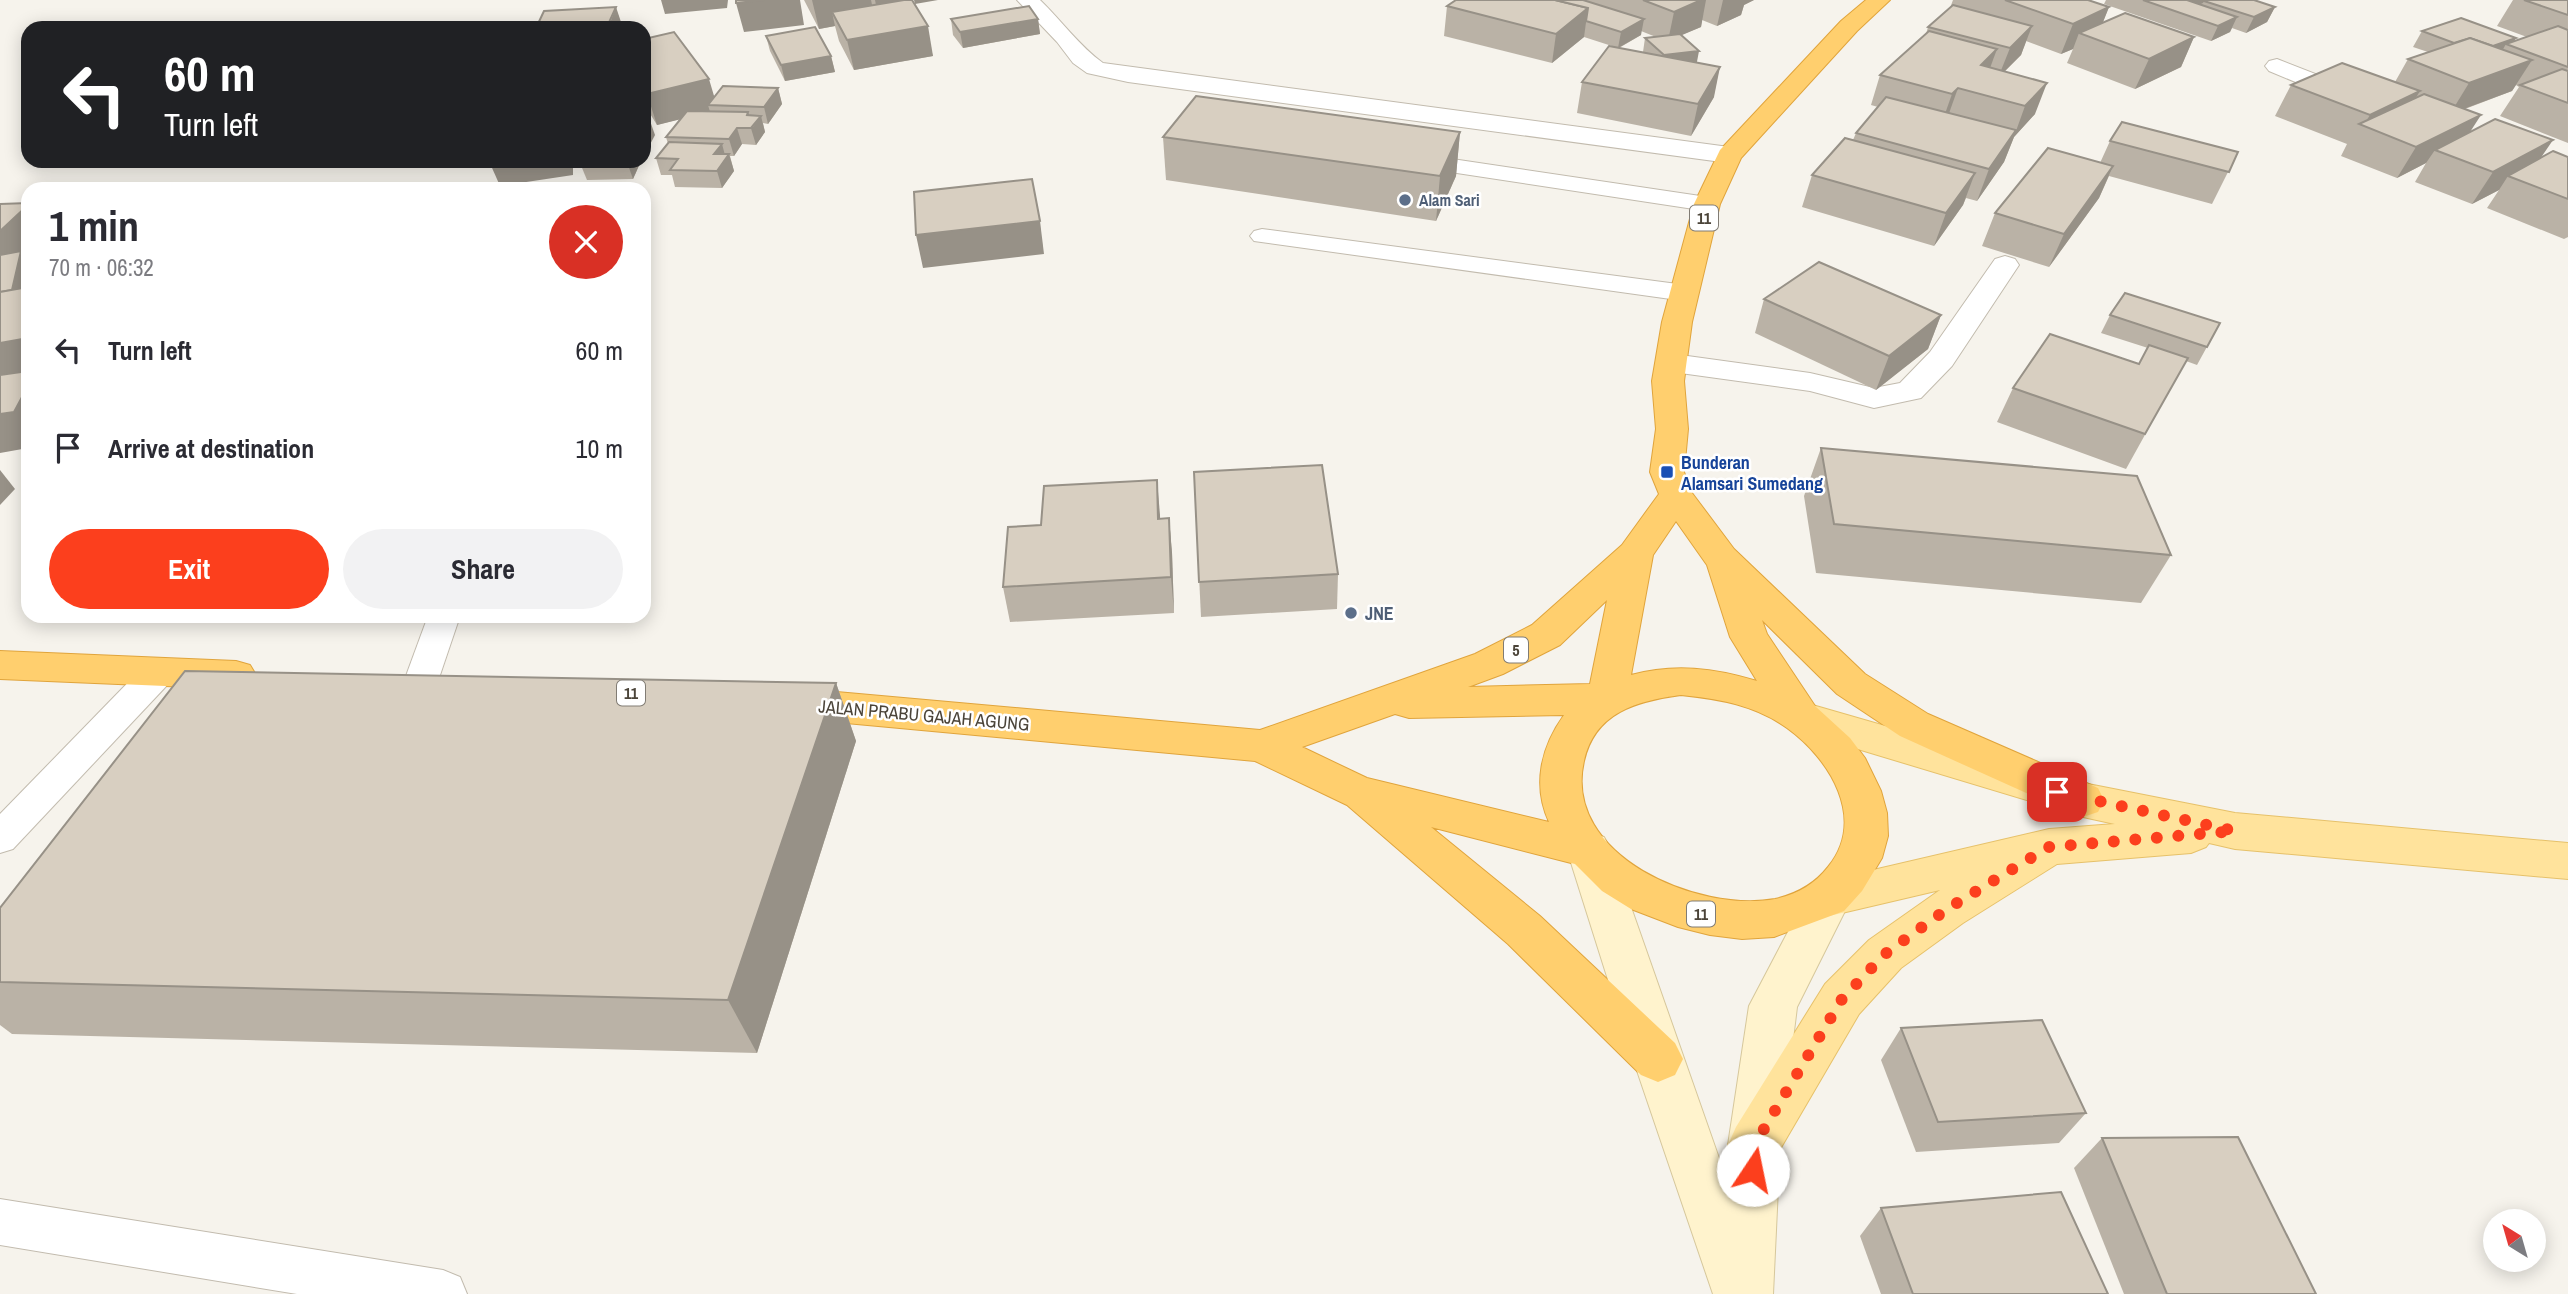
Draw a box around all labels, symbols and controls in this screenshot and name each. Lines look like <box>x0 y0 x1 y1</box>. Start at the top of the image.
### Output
text: 60 m <box>164 40 256 106</box>
icon: left <box>49 49 140 140</box>
text: Turn left <box>164 103 258 146</box>
place label: Alam Sari <box>1419 189 1480 211</box>
marker: Alam Sari <box>1397 192 1413 208</box>
text: 1 min <box>49 198 139 254</box>
button: close <box>549 205 623 279</box>
road number: 11 <box>1690 206 1718 230</box>
text: 70 m · 06:32 <box>49 252 154 283</box>
icon: left <box>49 331 87 369</box>
text: Turn left <box>108 333 192 368</box>
text: 60 m <box>576 333 623 368</box>
icon: arrive <box>49 429 87 467</box>
text: Arrive at destination <box>108 431 314 466</box>
text: 10 m <box>576 431 623 466</box>
place label: Bunderan Alamsari Sumedang <box>1681 450 1823 496</box>
marker: Bunderan Alamsari Sumedang <box>1659 464 1675 480</box>
button: Exit <box>49 529 329 609</box>
button: Share <box>343 529 623 609</box>
place label: JNE <box>1365 601 1394 626</box>
marker: JNE <box>1343 605 1359 621</box>
road number: 5 <box>1504 638 1528 663</box>
road number: 11 <box>617 680 645 706</box>
street label: JALAN PRABU GAJAH AGUNG <box>818 693 1030 737</box>
pin <box>2027 762 2087 822</box>
icon: arrive <box>2038 773 2076 811</box>
road number: 11 <box>1687 902 1715 926</box>
position arrow <box>1716 1133 1790 1207</box>
north arrow <box>2483 1209 2546 1272</box>
map controls <box>2483 1209 2546 1272</box>

